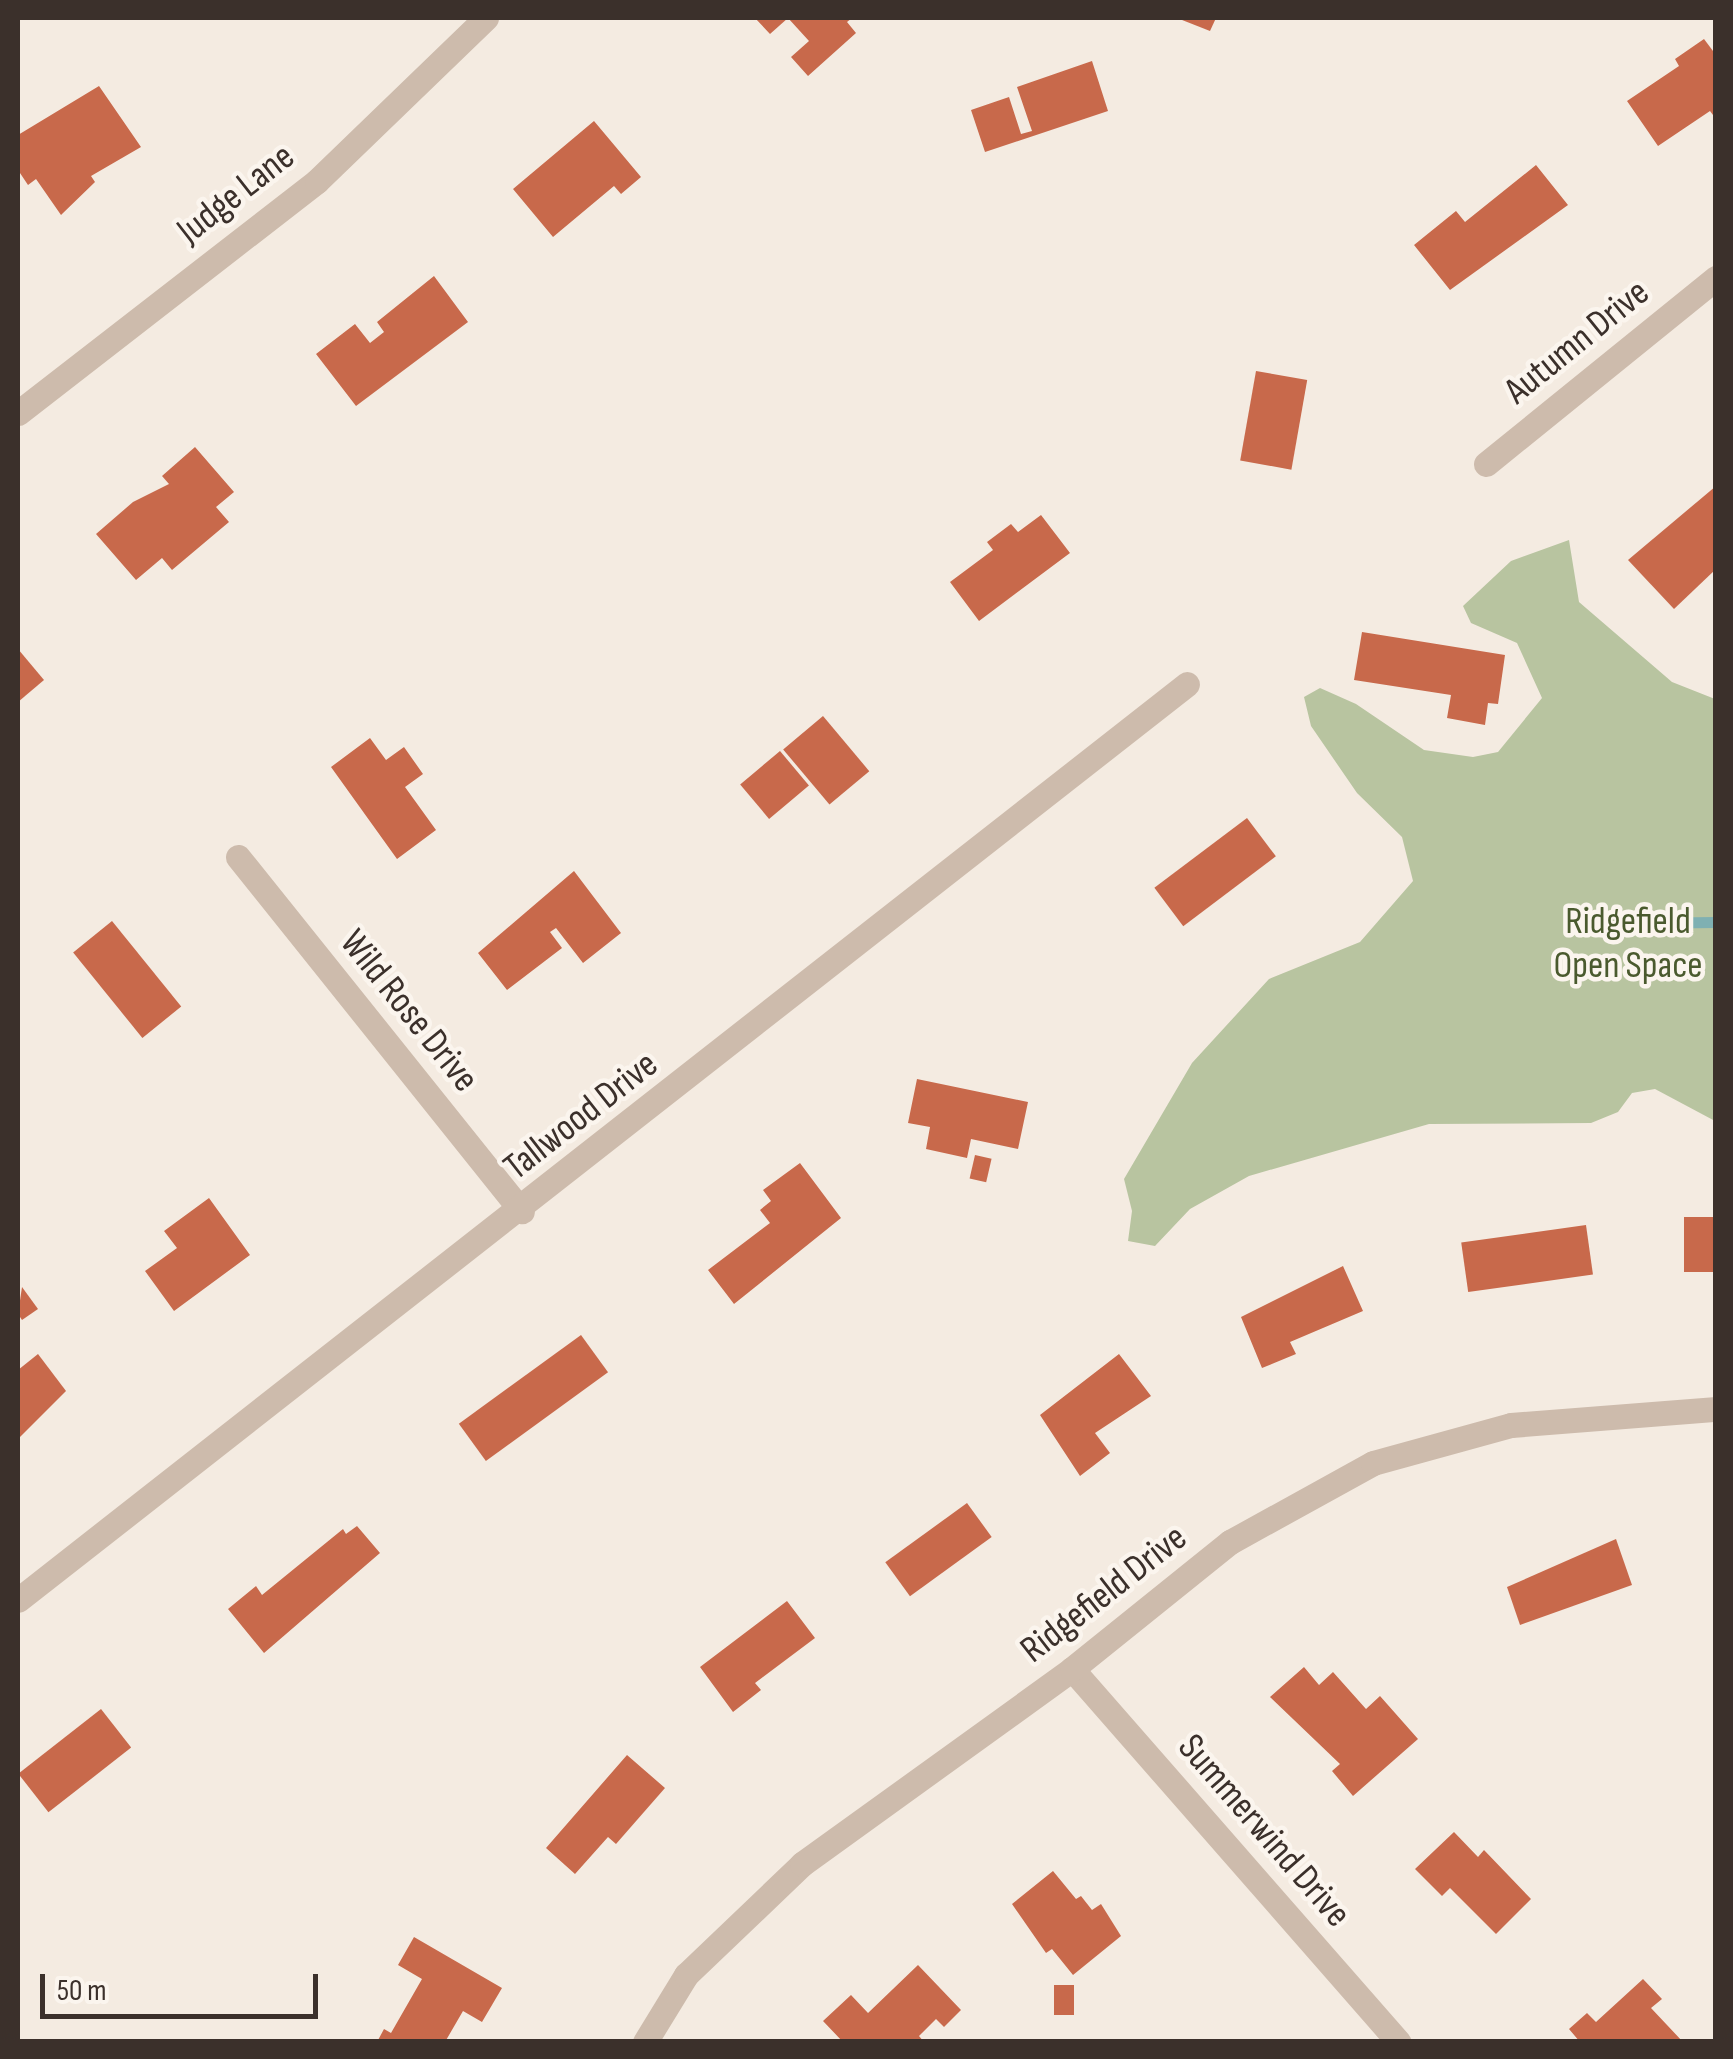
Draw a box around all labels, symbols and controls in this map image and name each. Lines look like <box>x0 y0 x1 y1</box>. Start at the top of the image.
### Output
street label: Judge Lane <box>168 134 304 254</box>
street label: Autumn Drive <box>1496 270 1658 414</box>
park label: Ridgefield Open Space <box>1554 899 1702 988</box>
street label: Wild Rose Drive <box>330 921 488 1101</box>
street label: Tallwood Drive <box>495 1042 667 1190</box>
street label: Ridgefield Drive <box>1012 1515 1196 1673</box>
street label: Summerwind Drive <box>1168 1725 1360 1937</box>
scale bar <box>45 1954 322 2016</box>
text: 50 m <box>57 1973 106 2009</box>

